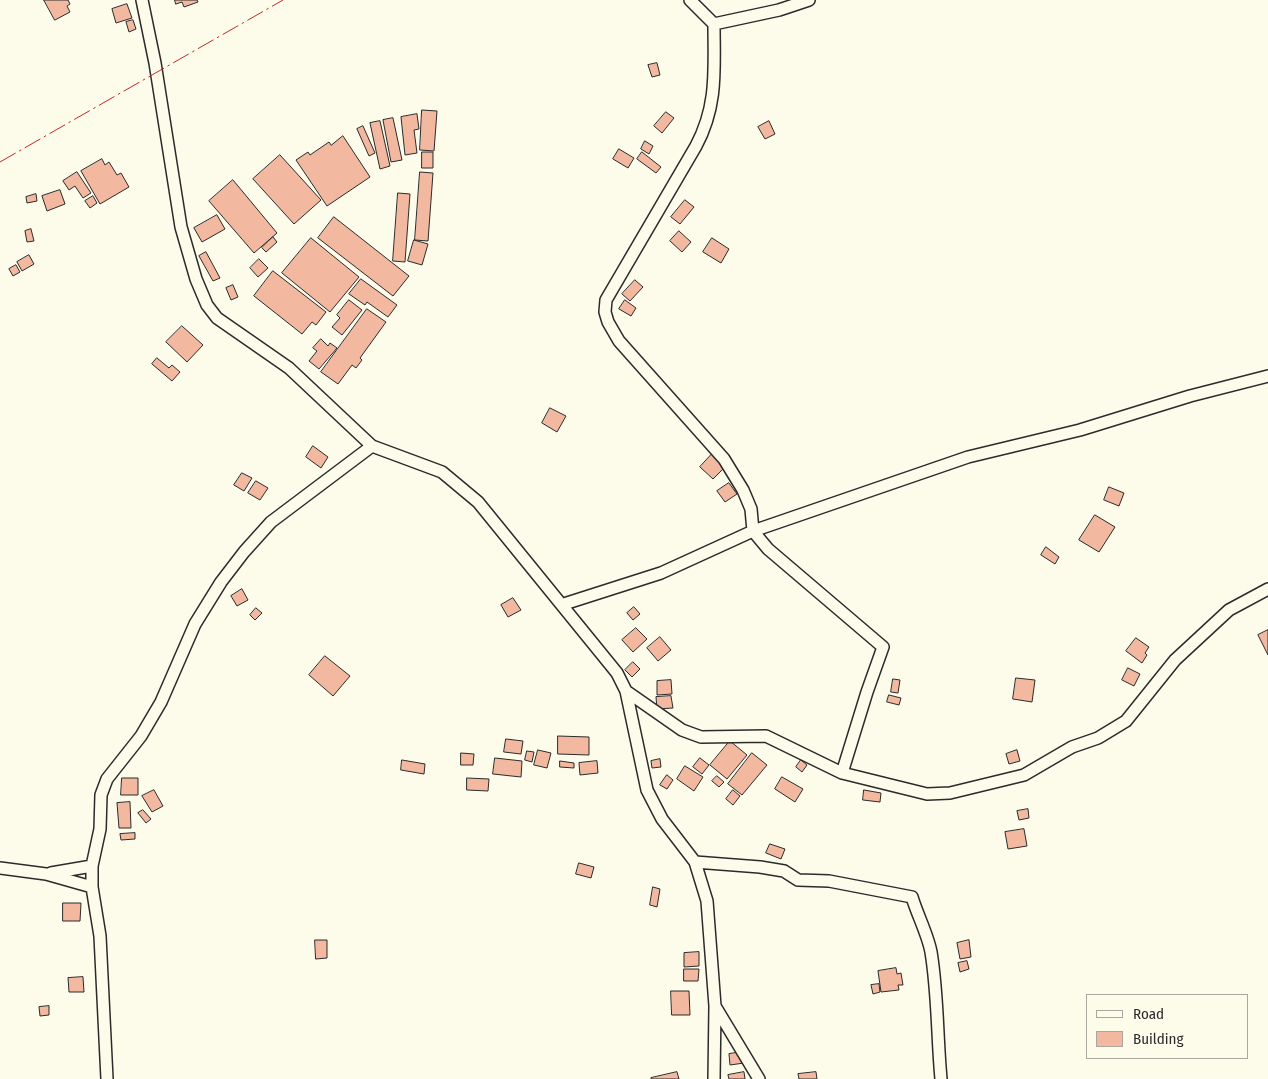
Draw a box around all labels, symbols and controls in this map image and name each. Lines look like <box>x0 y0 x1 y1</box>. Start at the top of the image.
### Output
legend <box>1086 994 1248 1059</box>
text: Road <box>1133 1005 1164 1023</box>
text: Building <box>1133 1030 1184 1048</box>

